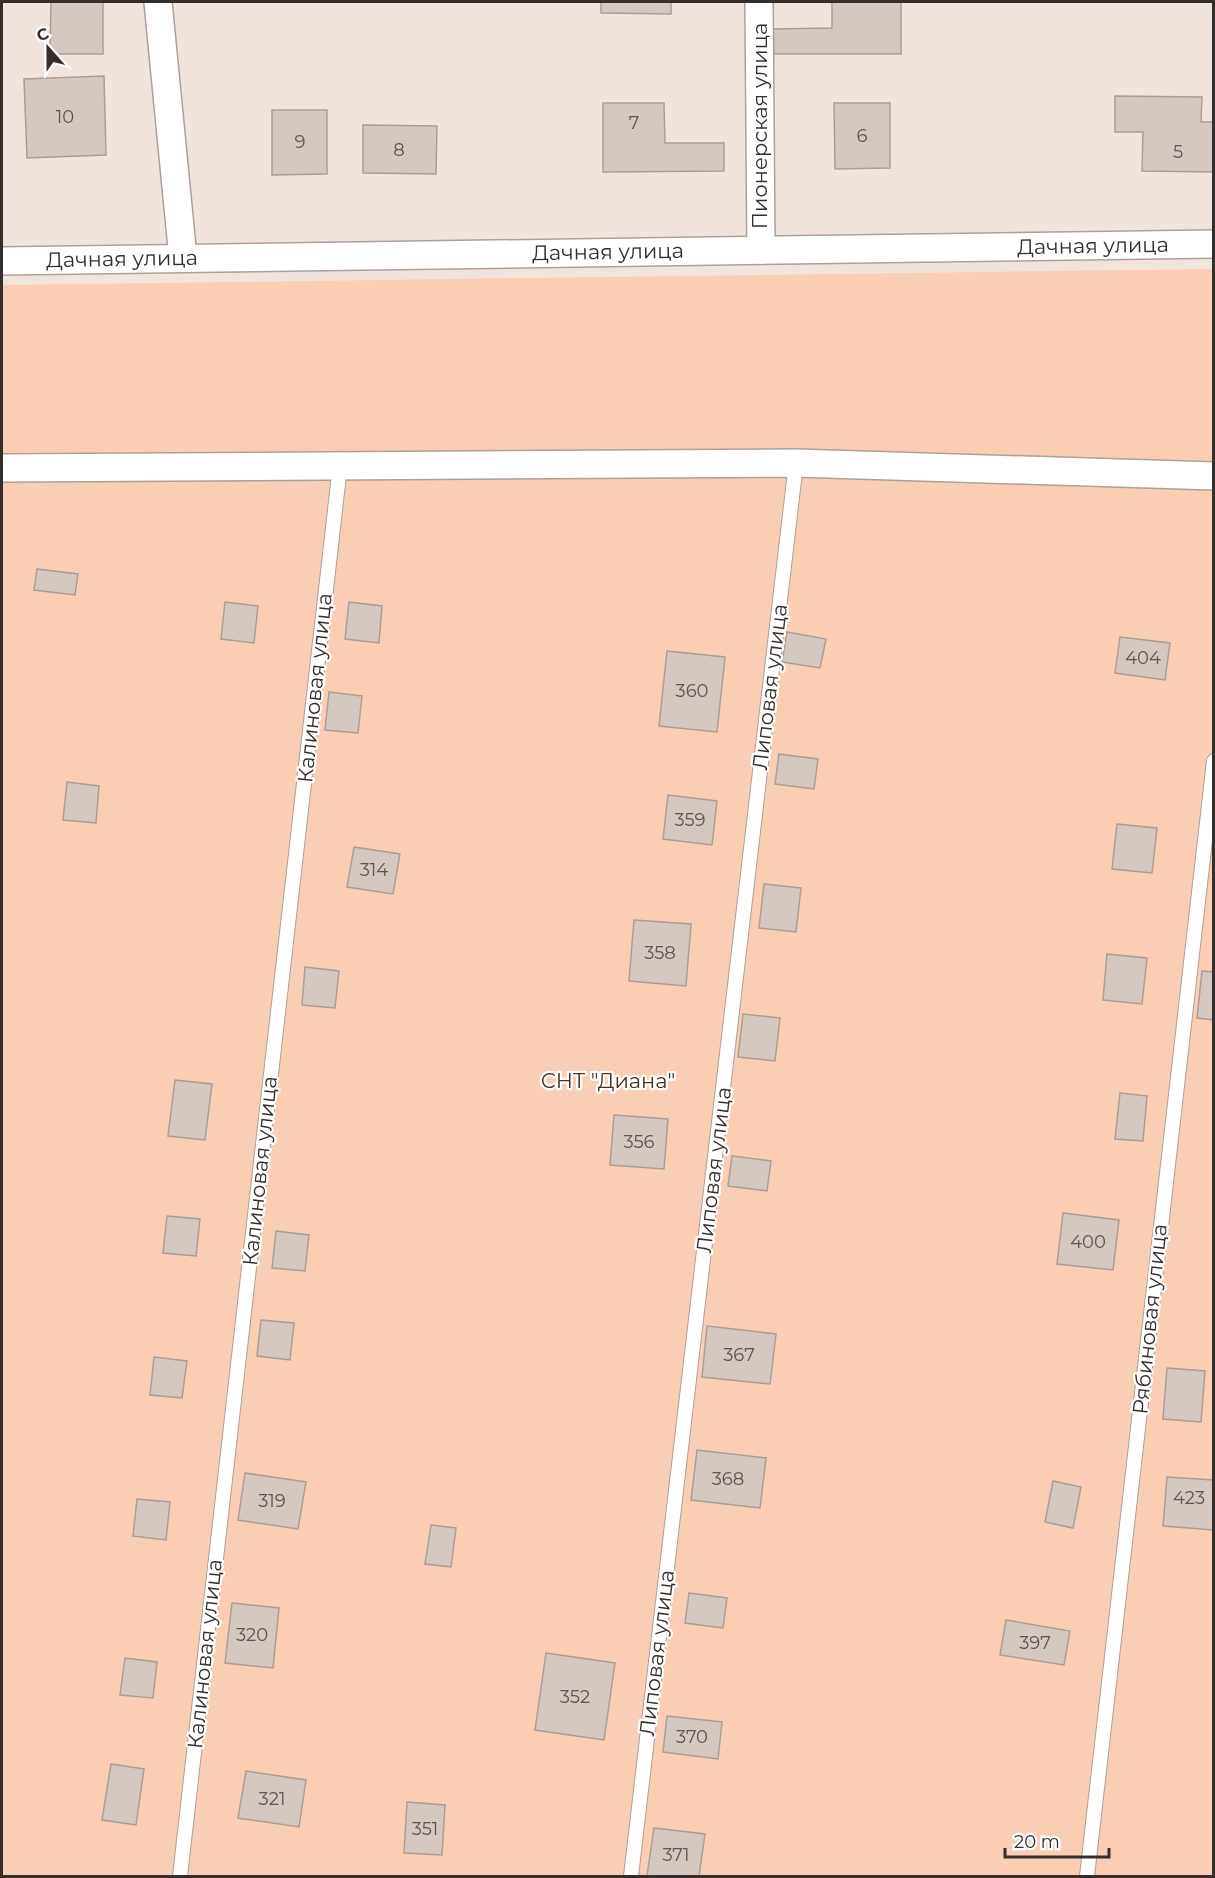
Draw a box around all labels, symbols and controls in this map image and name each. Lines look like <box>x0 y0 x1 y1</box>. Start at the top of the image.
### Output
north arrow <box>18 18 78 78</box>
text: С <box>34 23 52 45</box>
street label: Пионерская улица <box>747 23 772 229</box>
house number: 10 <box>56 106 74 128</box>
house number: 7 <box>629 112 639 134</box>
house number: 6 <box>857 125 868 147</box>
house number: 9 <box>295 131 306 153</box>
house number: 8 <box>393 139 405 161</box>
house number: 5 <box>1173 141 1183 163</box>
street label: Дачная улица <box>1017 232 1169 259</box>
street label: Дачная улица <box>532 238 684 265</box>
street label: Дачная улица <box>46 245 198 272</box>
street label: Калиновая улица <box>292 592 337 784</box>
street label: Липовая улица <box>747 602 792 771</box>
house number: 404 <box>1125 647 1161 669</box>
house number: 360 <box>675 680 709 702</box>
house number: 359 <box>674 809 706 831</box>
house number: 314 <box>360 859 388 881</box>
house number: 358 <box>644 942 676 964</box>
park label: СНТ "Диана" <box>541 1068 675 1093</box>
street label: Калиновая улица <box>237 1075 282 1267</box>
street label: Липовая улица <box>691 1085 736 1254</box>
house number: 356 <box>623 1131 655 1153</box>
street label: Рябиновая улица <box>1127 1222 1172 1415</box>
house number: 400 <box>1070 1231 1106 1253</box>
house number: 367 <box>723 1344 755 1366</box>
house number: 368 <box>712 1468 744 1490</box>
house number: 423 <box>1173 1487 1205 1509</box>
house number: 319 <box>258 1490 286 1512</box>
street label: Калиновая улица <box>182 1558 227 1750</box>
street label: Липовая улица <box>634 1568 679 1737</box>
house number: 320 <box>236 1624 268 1646</box>
house number: 397 <box>1019 1632 1051 1654</box>
house number: 352 <box>560 1686 590 1708</box>
house number: 370 <box>676 1726 708 1748</box>
house number: 321 <box>259 1788 285 1810</box>
house number: 351 <box>412 1818 438 1840</box>
scale bar <box>1005 1821 1108 1859</box>
text: 20 m <box>1014 1831 1060 1853</box>
house number: 371 <box>662 1844 690 1866</box>

